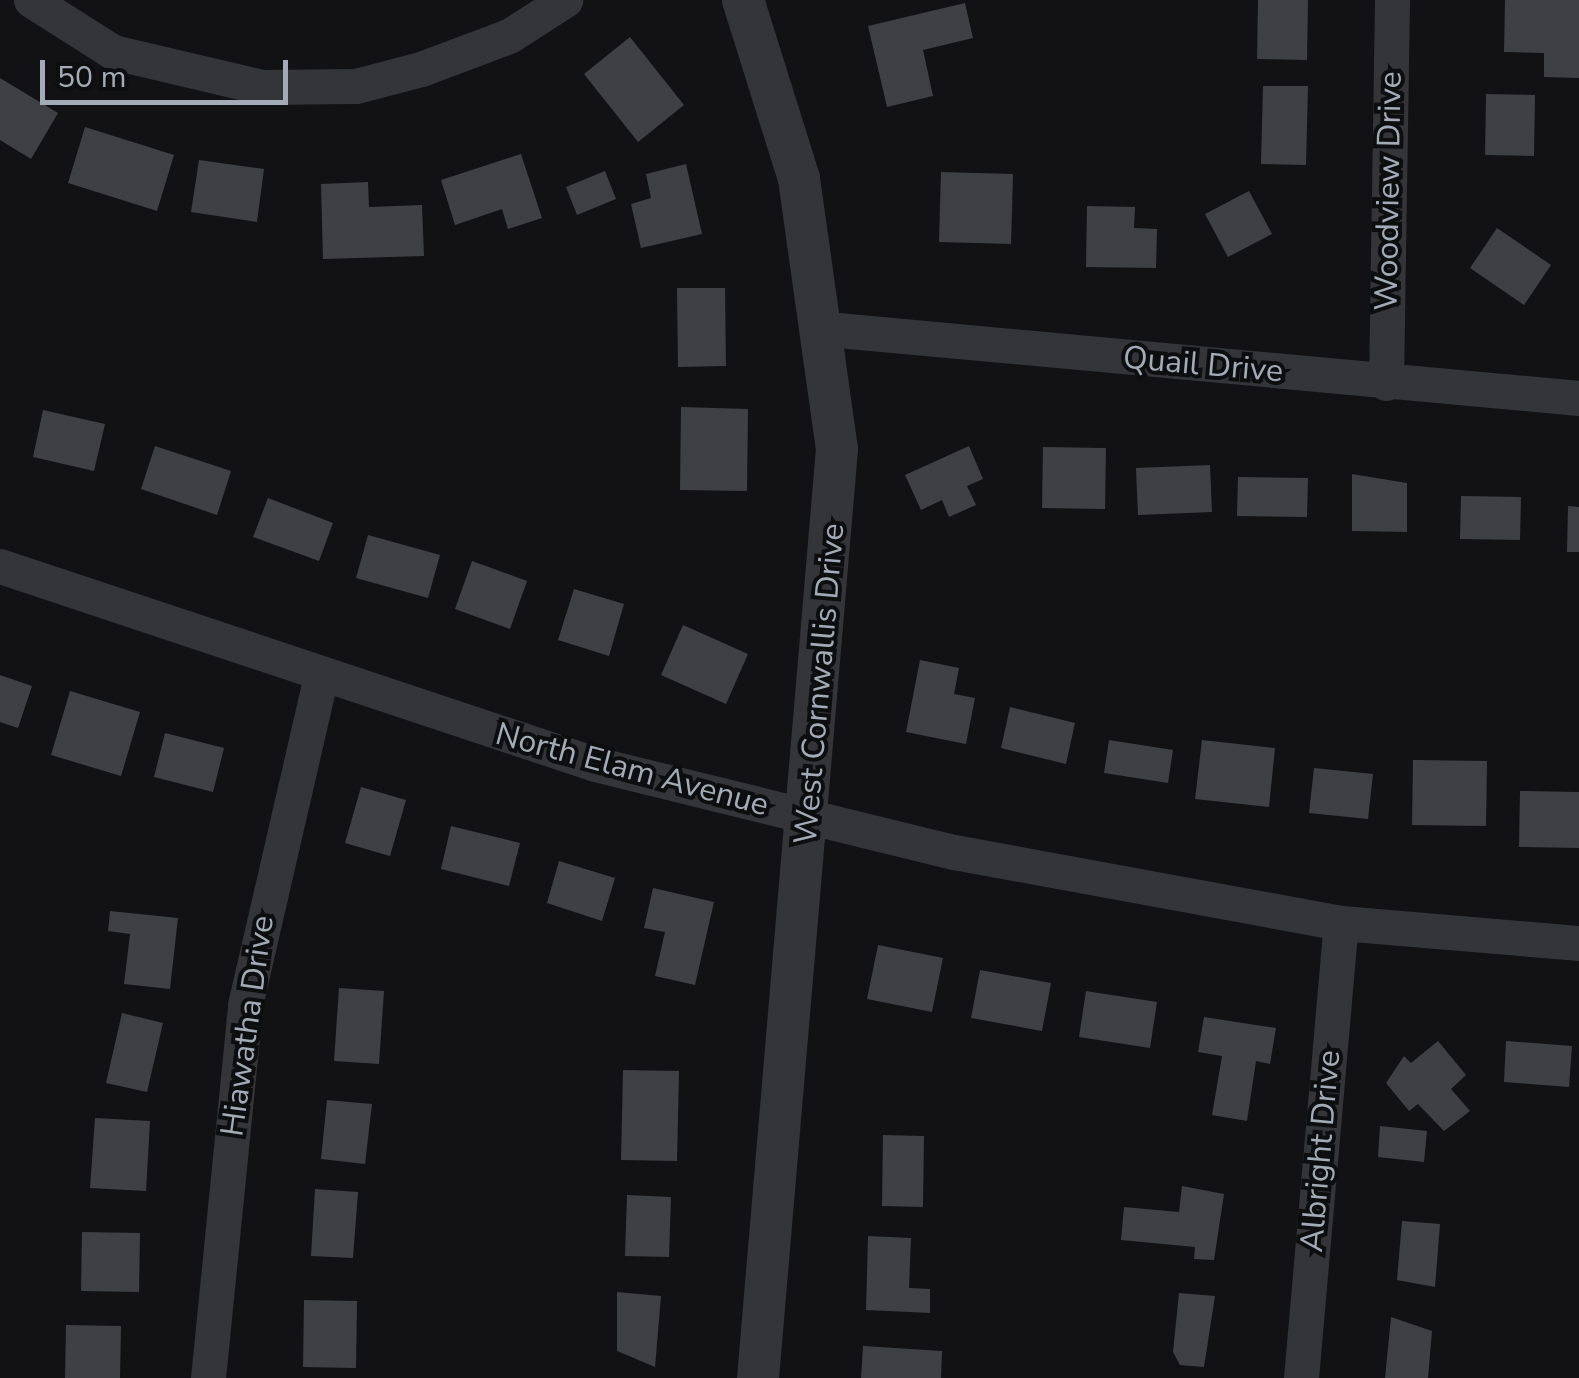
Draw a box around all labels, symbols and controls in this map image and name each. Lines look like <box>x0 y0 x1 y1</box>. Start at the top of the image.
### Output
scale bar <box>45 40 292 102</box>
text: 50 m <box>57 57 126 98</box>
street label: Woodview Drive <box>1368 71 1410 311</box>
street label: Quail Drive <box>1121 339 1285 391</box>
street label: West Cornwallis Drive <box>787 522 853 846</box>
street label: North Elam Avenue <box>491 715 773 825</box>
street label: Hiawatha Drive <box>213 913 283 1139</box>
street label: Albright Drive <box>1293 1048 1349 1254</box>

